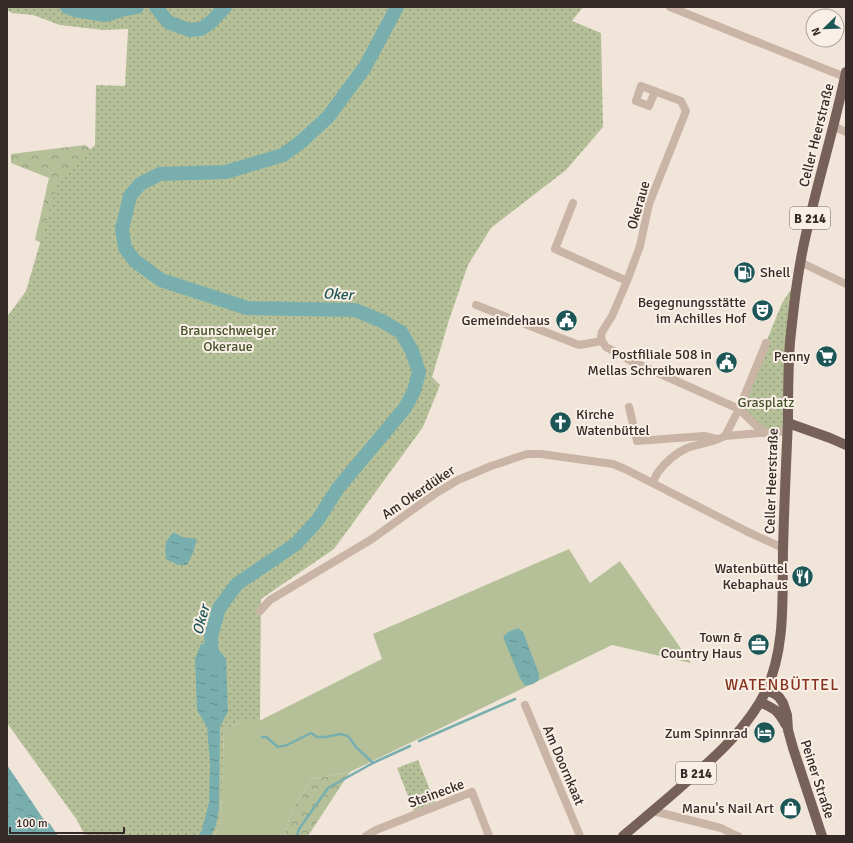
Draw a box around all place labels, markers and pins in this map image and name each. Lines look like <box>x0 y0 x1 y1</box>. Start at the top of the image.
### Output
fuel station icon: Shell <box>731 259 757 285</box>
place label: Shell <box>760 264 790 281</box>
place label: Begegnungsstätte im Achilles Hof <box>638 294 747 327</box>
theatre icon: Begegnungsstätte im Achilles Hof <box>749 297 775 323</box>
public building icon: Gemeindehaus <box>553 307 579 333</box>
place label: Gemeindehaus <box>461 312 550 329</box>
supermarket icon: Penny <box>813 343 839 369</box>
place label: Postfiliale 508 in Mellas Schreibwaren <box>588 346 712 379</box>
place label: Penny <box>774 348 810 365</box>
public building icon: Postfiliale 508 in Mellas Schreibwaren <box>714 349 740 375</box>
place label: Kirche Watenbüttel <box>576 406 650 439</box>
church icon: Kirche Watenbüttel <box>547 409 573 435</box>
place label: Watenbüttel Kebaphaus <box>714 560 788 593</box>
restaurant icon: Watenbüttel Kebaphaus <box>790 563 816 589</box>
place label: Town & Country Haus <box>661 629 742 662</box>
office icon: Town & Country Haus <box>745 632 771 658</box>
hotel icon: Zum Spinnrad <box>751 720 777 746</box>
place label: Zum Spinnrad <box>665 725 748 742</box>
shop icon: Manu's Nail Art <box>777 795 803 821</box>
place label: Manu's Nail Art <box>682 800 774 817</box>

